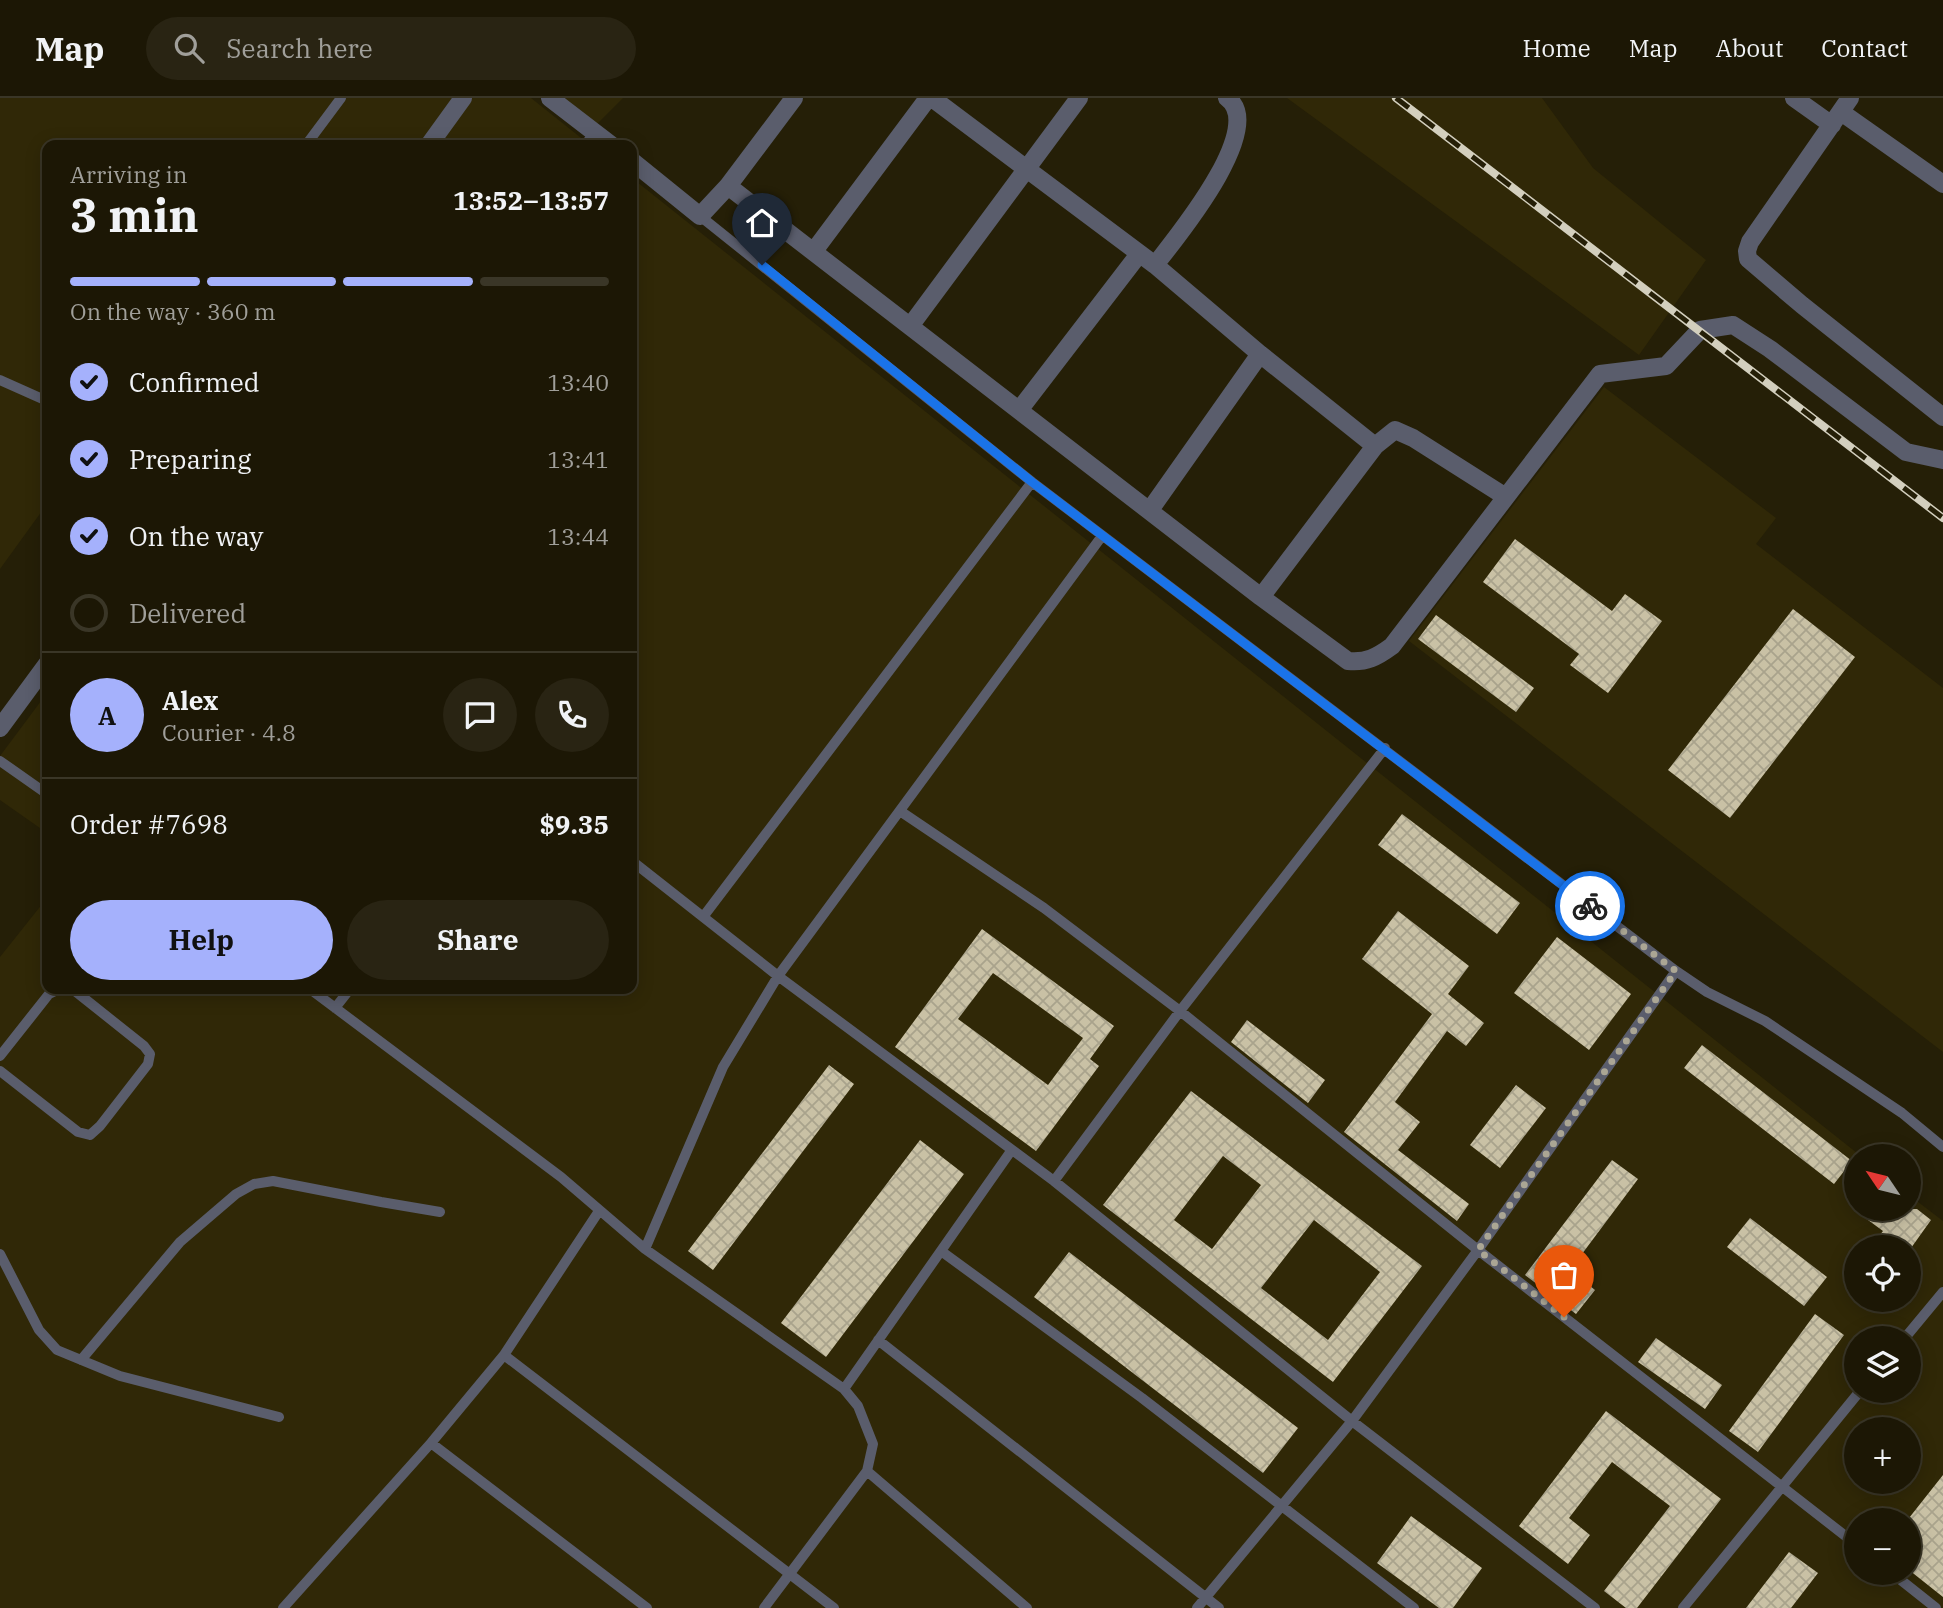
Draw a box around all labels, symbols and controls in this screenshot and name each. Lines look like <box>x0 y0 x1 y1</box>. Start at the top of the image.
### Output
search box <box>146 17 636 80</box>
text: Map <box>35 27 104 70</box>
icon: search <box>170 29 208 67</box>
text: Search here <box>226 31 373 65</box>
text: Home <box>1523 32 1591 64</box>
text: Map <box>1629 32 1677 64</box>
text: About <box>1715 32 1783 64</box>
text: Contact <box>1821 32 1908 64</box>
text: Arriving in <box>70 159 187 189</box>
text: 13:52–13:57 <box>453 183 609 217</box>
text: 3 min <box>70 185 199 245</box>
pin <box>732 193 792 265</box>
icon: home <box>743 204 781 242</box>
text: On the way · 360 m <box>70 296 276 326</box>
icon: check <box>70 363 108 401</box>
text: Confirmed <box>129 365 260 399</box>
text: 13:40 <box>547 367 609 397</box>
icon: check <box>70 440 108 478</box>
text: Preparing <box>129 442 251 476</box>
text: 13:41 <box>547 444 609 474</box>
icon: check <box>70 517 108 555</box>
text: On the way <box>129 519 263 553</box>
text: 13:44 <box>547 521 609 551</box>
text: Delivered <box>129 596 246 630</box>
button: chat <box>443 678 517 752</box>
button: phone <box>535 678 609 752</box>
text: Alex <box>162 683 218 717</box>
text: A <box>98 698 116 732</box>
text: Courier · 4.8 <box>162 717 296 747</box>
text: Order #7698 <box>70 807 228 841</box>
text: $9.35 <box>539 807 609 841</box>
courier <box>1555 871 1625 941</box>
icon: bike <box>1571 887 1609 925</box>
button: Help <box>70 900 333 980</box>
button: Share <box>347 900 609 980</box>
north arrow <box>1844 1144 1922 1222</box>
map controls <box>1844 1144 1921 1585</box>
button: locate <box>1844 1235 1921 1312</box>
pin <box>1534 1245 1594 1317</box>
icon: bag <box>1545 1256 1583 1294</box>
button: layers <box>1844 1326 1921 1403</box>
button: + <box>1844 1417 1921 1494</box>
button: − <box>1844 1508 1921 1585</box>

